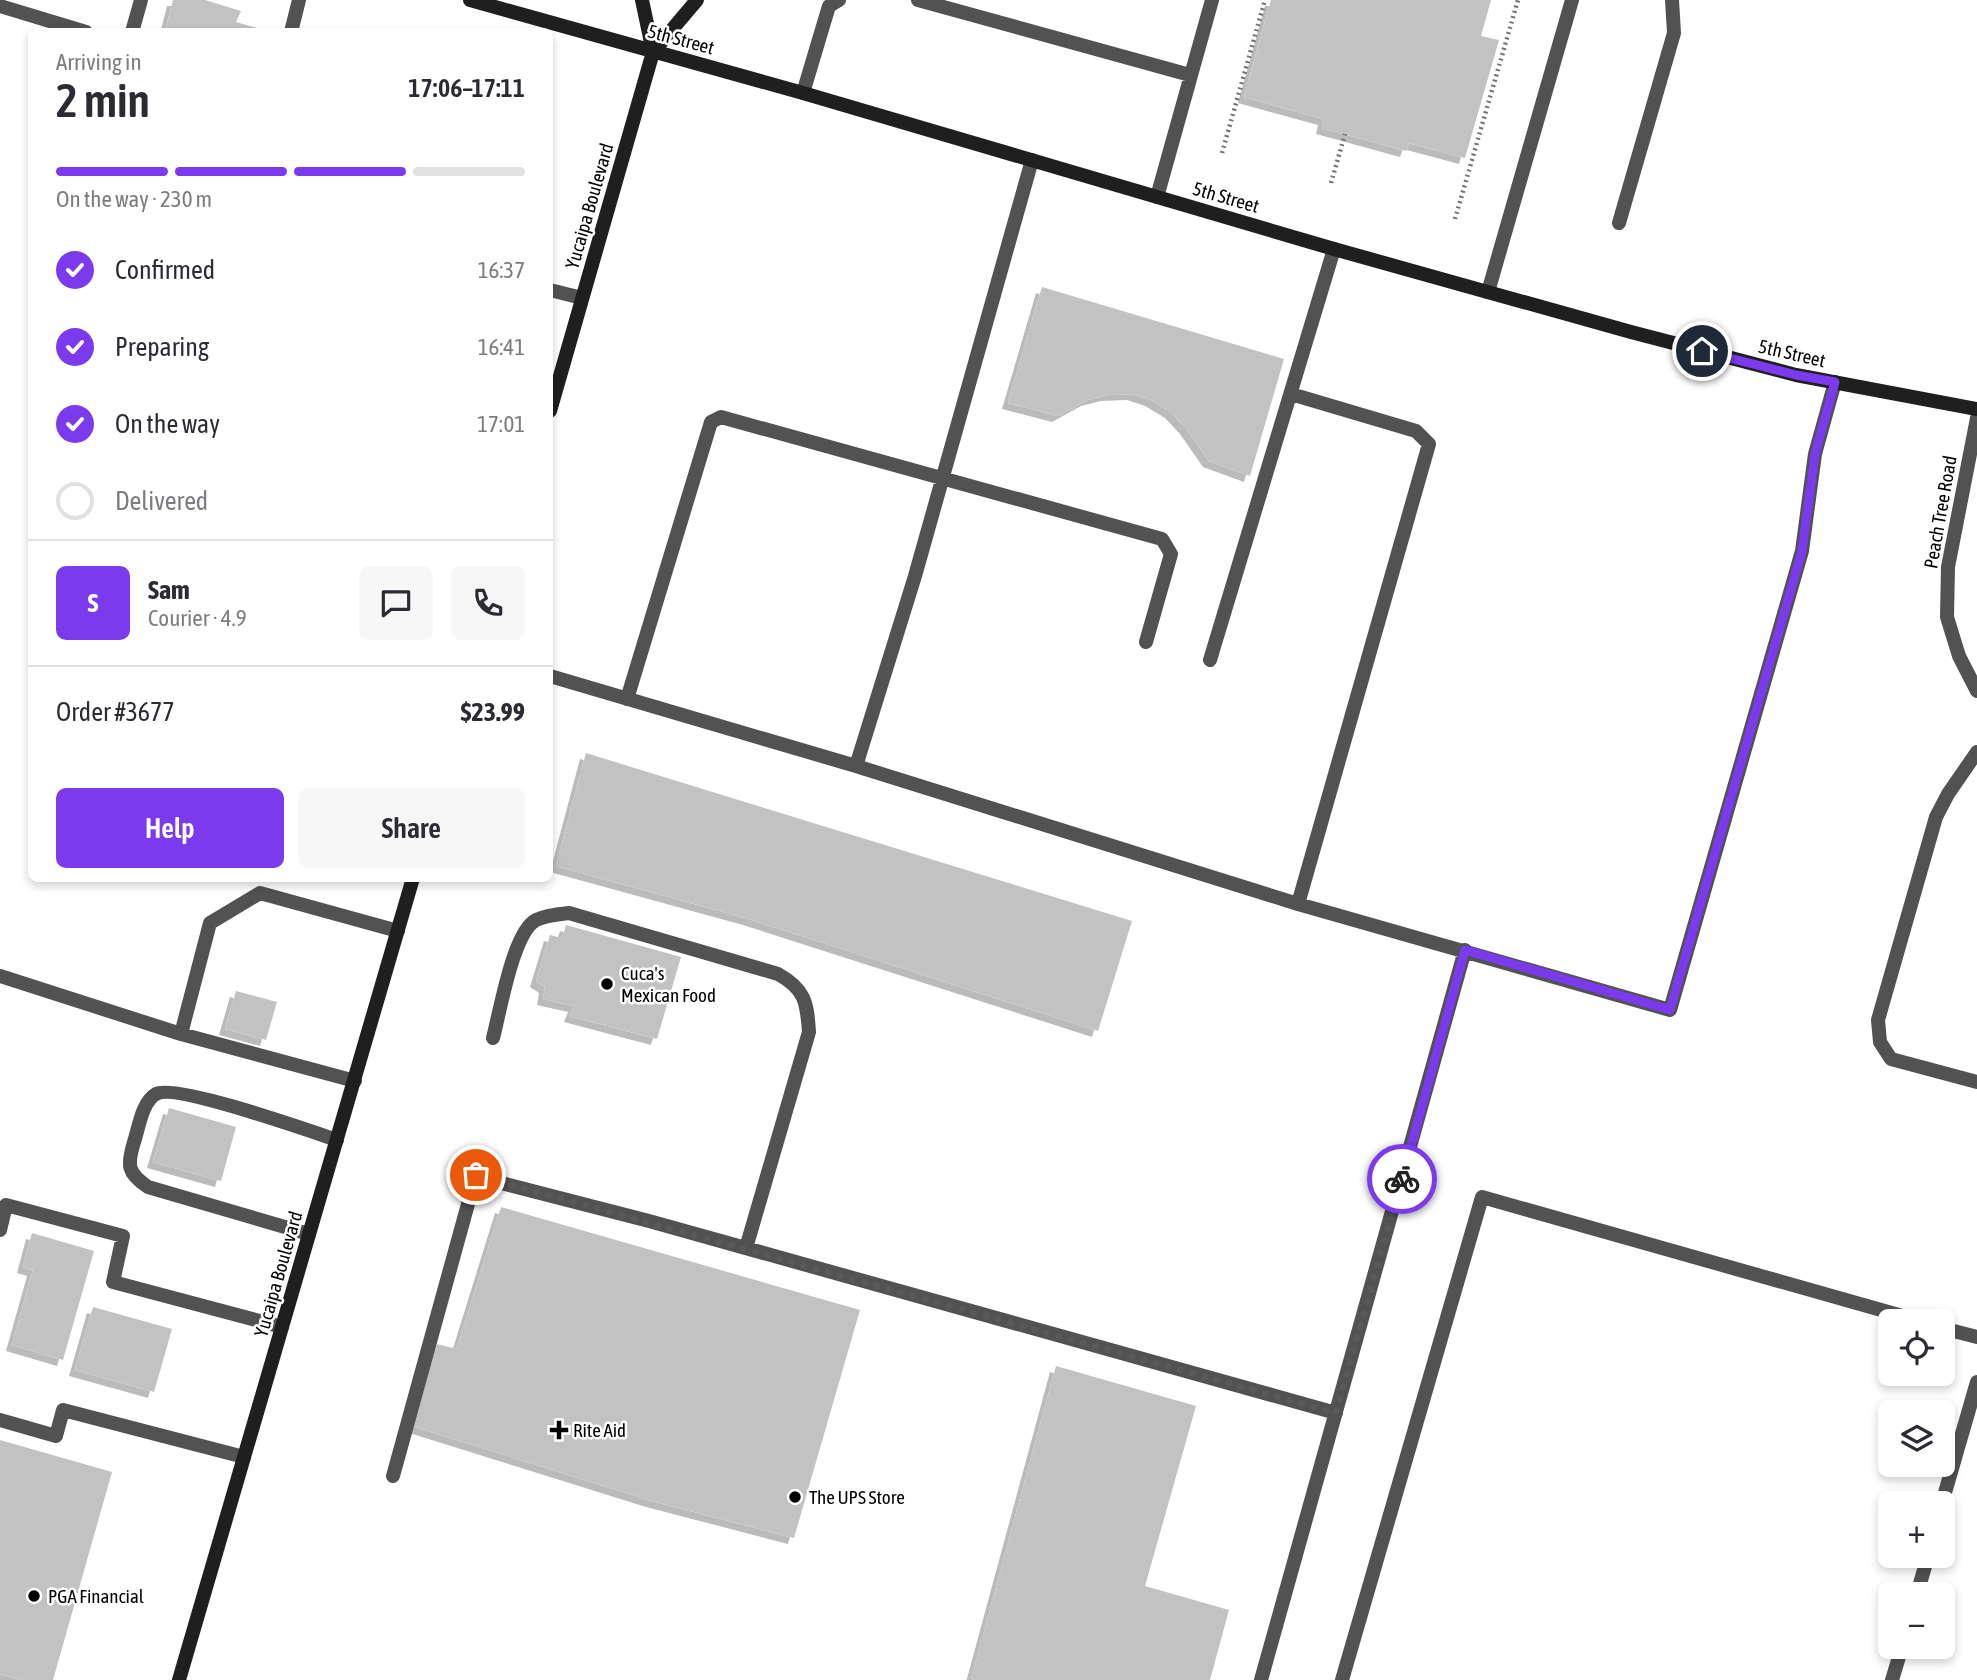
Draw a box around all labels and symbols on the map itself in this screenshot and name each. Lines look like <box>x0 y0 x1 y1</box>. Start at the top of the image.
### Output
street label: 5th Street <box>645 20 717 58</box>
street label: Yucaipa Boulevard <box>561 141 617 271</box>
street label: 5th Street <box>1190 177 1262 217</box>
pin <box>1672 321 1732 381</box>
street label: 5th Street <box>1756 335 1828 371</box>
street label: Peach Tree Road <box>1919 454 1961 570</box>
place label: Cuca's Mexican Food <box>621 962 716 1006</box>
marker: Cuca's Mexican Food <box>599 976 615 992</box>
courier <box>1367 1144 1437 1214</box>
pin <box>446 1145 506 1205</box>
street label: Yucaipa Boulevard <box>250 1209 306 1339</box>
place label: Rite Aid <box>573 1419 626 1441</box>
marker: Rite Aid <box>551 1422 567 1438</box>
place label: The UPS Store <box>809 1486 905 1508</box>
marker: The UPS Store <box>787 1489 803 1505</box>
place label: PGA Financial <box>48 1585 144 1607</box>
marker: PGA Financial <box>26 1588 42 1604</box>

